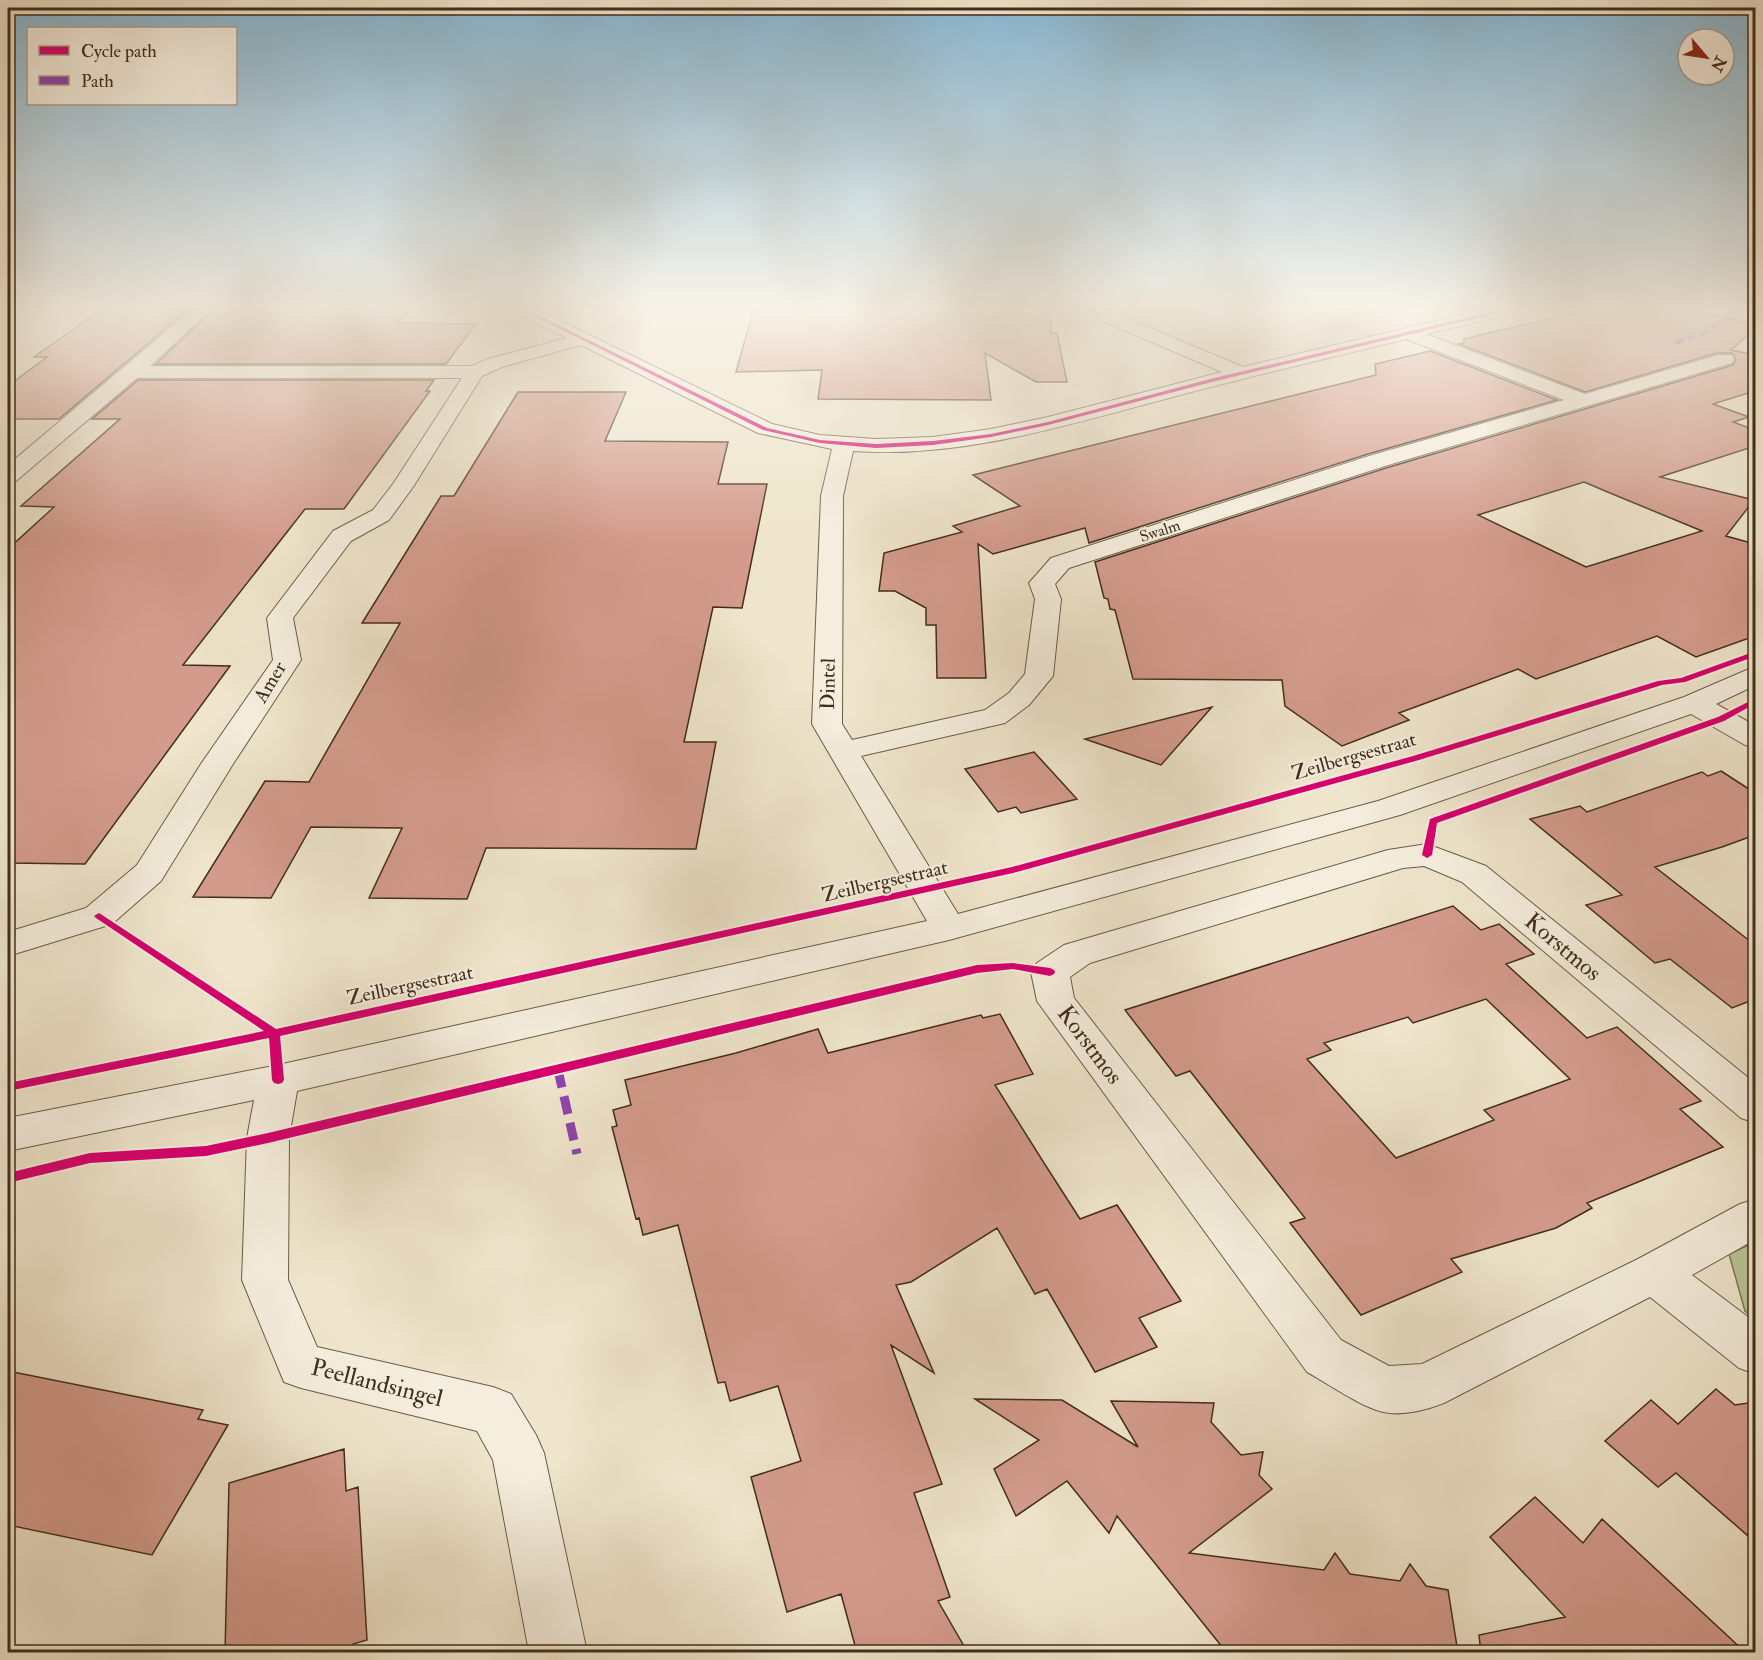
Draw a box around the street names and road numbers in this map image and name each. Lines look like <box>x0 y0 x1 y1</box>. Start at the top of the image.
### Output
street label: Swalm <box>1137 515 1183 547</box>
street label: Amer <box>247 656 292 708</box>
street label: Dintel <box>815 658 841 710</box>
street label: Zeilbergsestraat <box>1289 726 1419 786</box>
street label: Zeilbergsestraat <box>820 854 951 908</box>
street label: Korstmos <box>1518 906 1608 988</box>
street label: Zeilbergsestraat <box>345 959 476 1011</box>
street label: Korstmos <box>1050 999 1130 1091</box>
street label: Peellandsingel <box>308 1352 446 1414</box>

